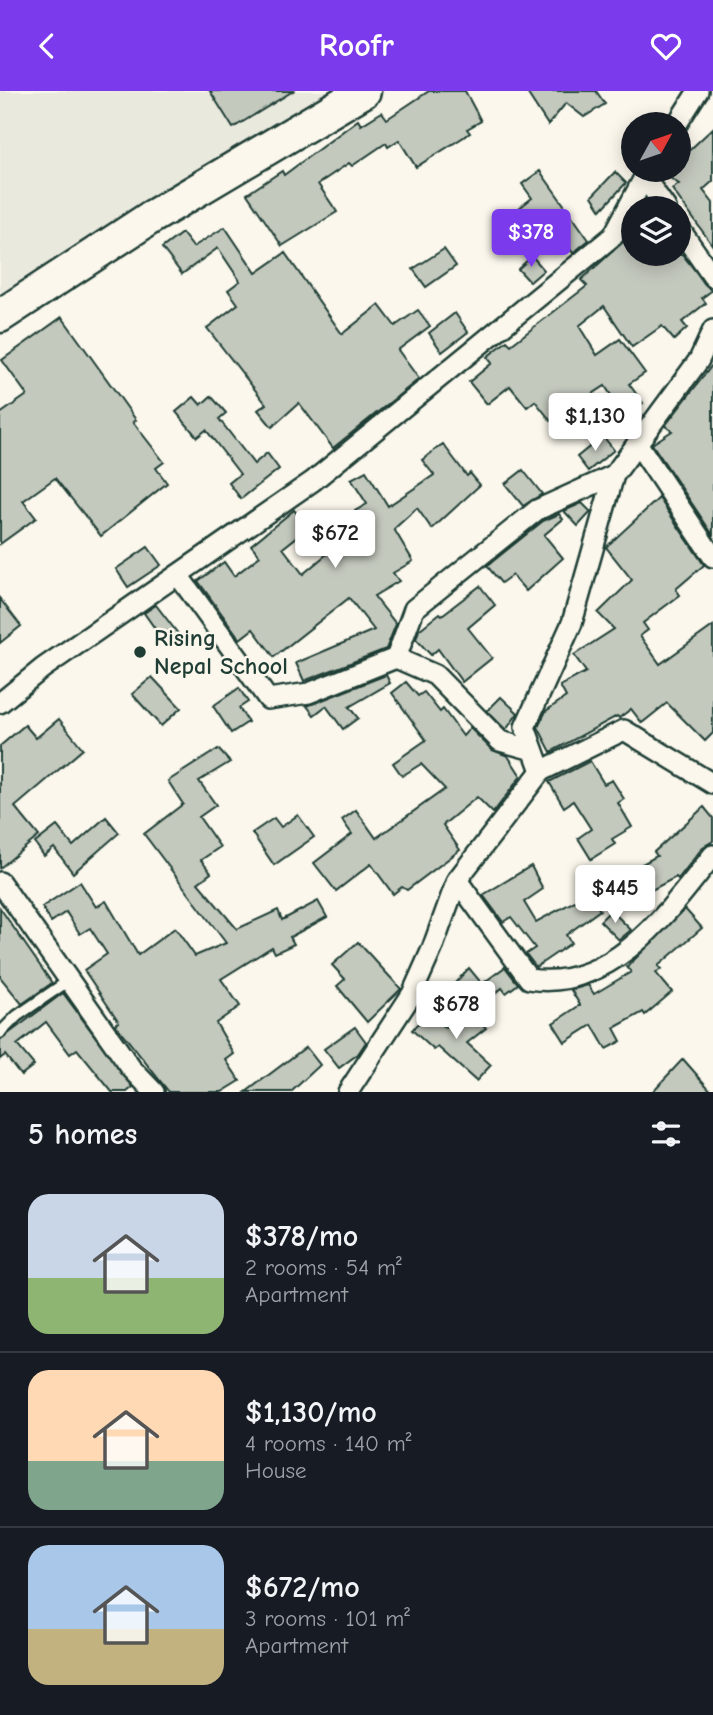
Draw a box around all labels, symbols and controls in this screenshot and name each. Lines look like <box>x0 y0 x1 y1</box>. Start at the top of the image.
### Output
icon: back <box>28 27 66 65</box>
text: Roofr <box>319 27 394 64</box>
icon: heart <box>647 27 685 65</box>
north arrow <box>621 112 691 182</box>
map controls <box>621 112 691 266</box>
button: layers <box>621 196 691 266</box>
pin: $378 <box>490 209 572 269</box>
text: $378 <box>508 218 554 245</box>
pin: $1,130 <box>538 393 652 453</box>
text: $1,130 <box>565 402 625 429</box>
pin: $672 <box>294 511 376 570</box>
text: $672 <box>311 519 359 546</box>
place label: Rising Nepal School <box>154 624 288 680</box>
marker: Rising Nepal School <box>132 644 148 660</box>
pin: $445 <box>574 865 656 925</box>
text: $445 <box>591 874 639 901</box>
pin: $678 <box>415 981 497 1041</box>
text: $678 <box>432 990 480 1017</box>
icon: filters <box>647 1115 685 1153</box>
text: 5 homes <box>28 1117 137 1152</box>
text: $378/mo <box>245 1219 358 1254</box>
icon: home <box>84 1222 168 1306</box>
text: 2 rooms · 54 m² <box>245 1254 402 1281</box>
text: Apartment <box>245 1281 348 1308</box>
text: $1,130/mo <box>245 1395 377 1430</box>
icon: home <box>84 1398 168 1482</box>
text: 4 rooms · 140 m² <box>245 1430 412 1457</box>
text: House <box>245 1457 307 1484</box>
text: $672/mo <box>245 1570 360 1605</box>
icon: home <box>84 1573 168 1657</box>
text: 3 rooms · 101 m² <box>245 1605 410 1632</box>
text: Apartment <box>245 1632 348 1659</box>

